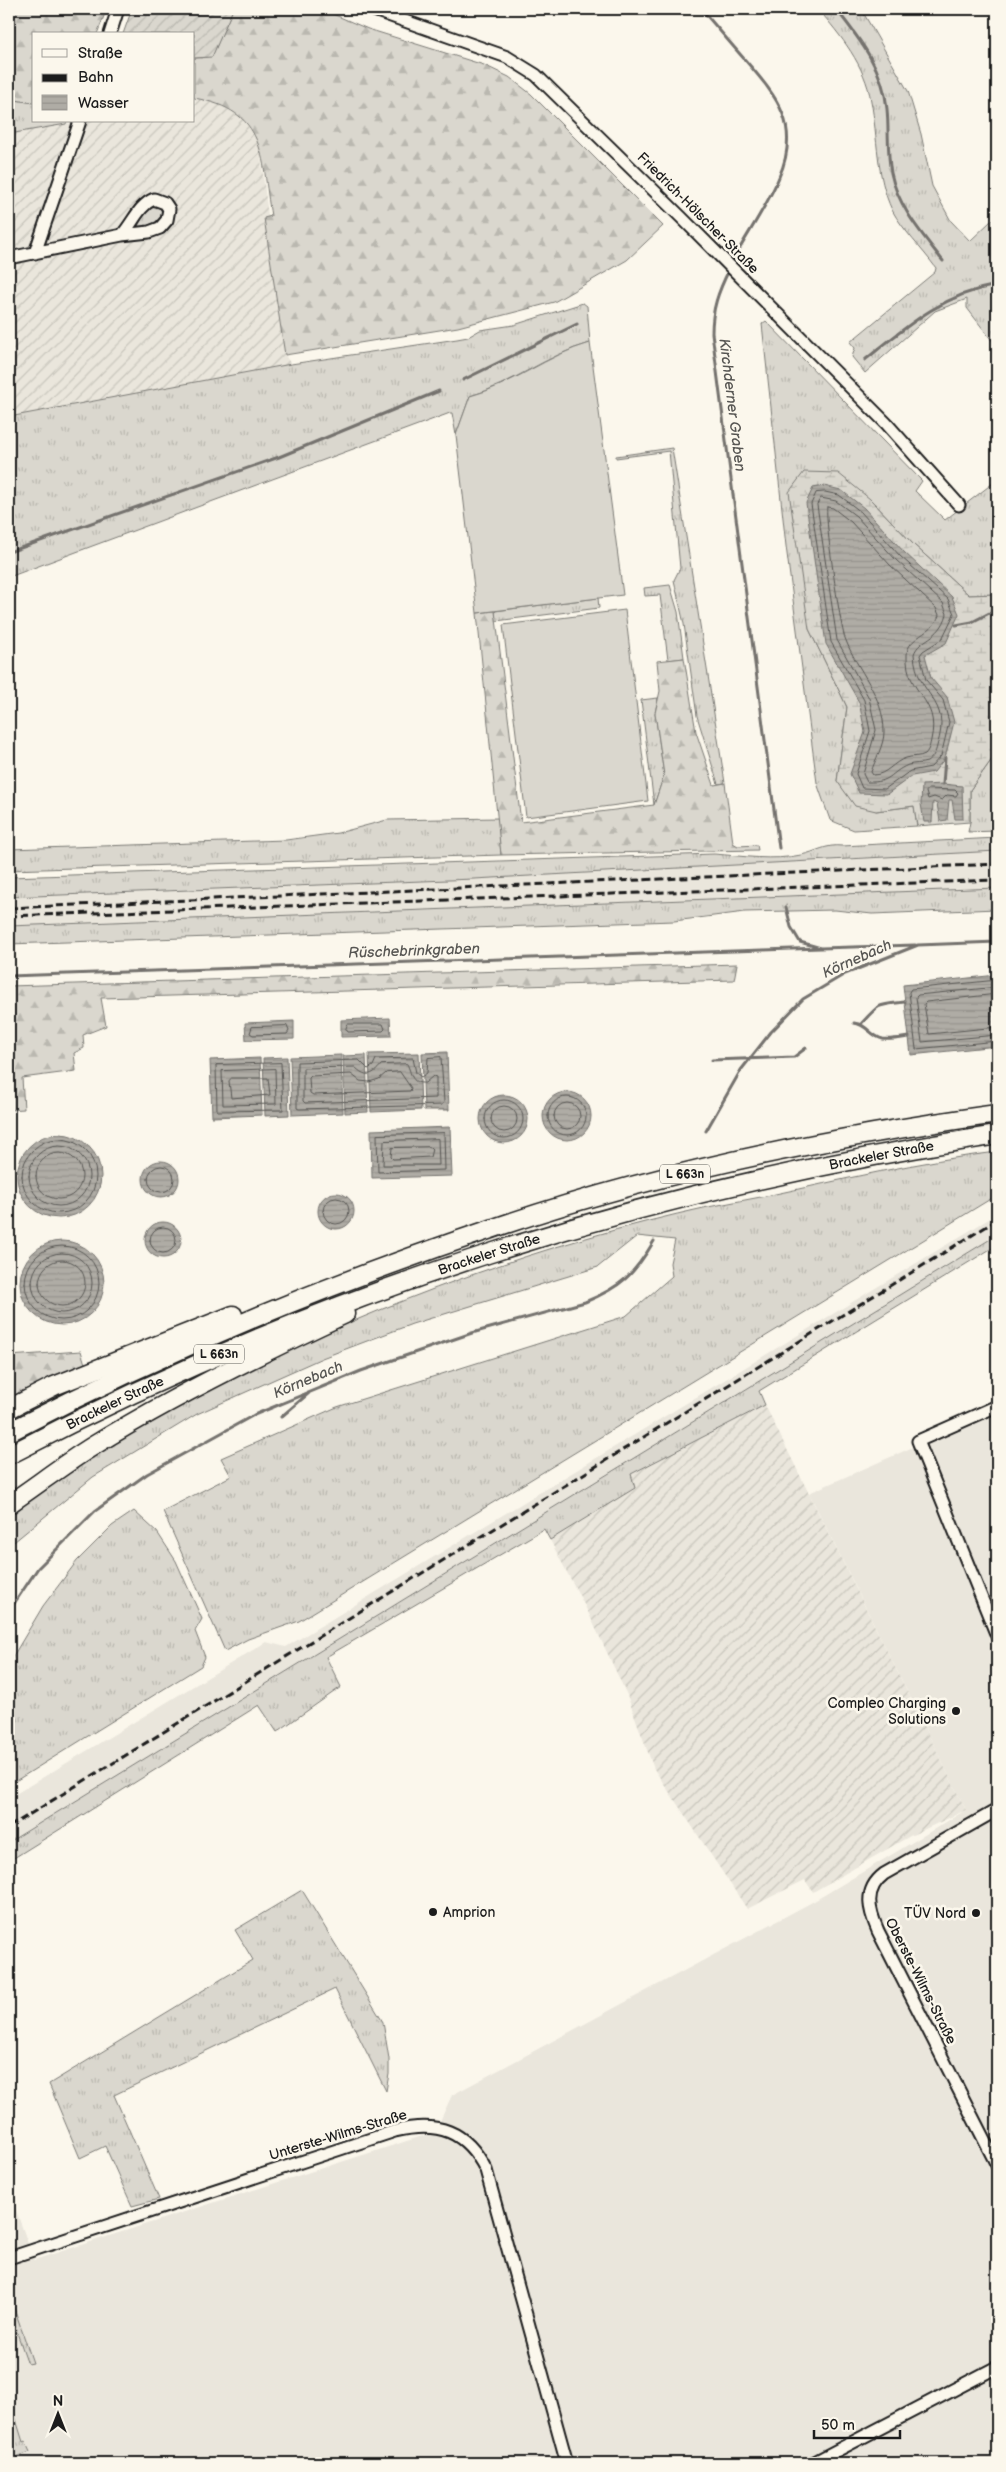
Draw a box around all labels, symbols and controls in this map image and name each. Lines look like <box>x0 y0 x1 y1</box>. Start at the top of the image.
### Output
legend <box>32 32 195 122</box>
text: Straße <box>78 44 123 63</box>
text: Bahn <box>78 68 114 87</box>
text: Wasser <box>78 94 129 113</box>
street label: Friedrich-Hölscher-Straße <box>634 149 762 277</box>
water label: Kirchderner Graben <box>714 337 750 473</box>
water label: Körnebach <box>819 935 895 983</box>
water label: Rüschebrinkgraben <box>348 939 480 963</box>
street label: Brackeler Straße <box>827 1137 935 1173</box>
road number: L 663n <box>660 1164 710 1184</box>
street label: Brackeler Straße <box>436 1230 542 1278</box>
road number: L 663n <box>194 1345 244 1364</box>
water label: Körnebach <box>270 1357 346 1403</box>
street label: Brackeler Straße <box>63 1372 166 1433</box>
place label: Compleo Charging Solutions <box>828 1695 946 1728</box>
marker: Compleo Charging Solutions <box>950 1705 962 1717</box>
place label: Amprion <box>443 1904 496 1921</box>
place label: TÜV Nord <box>904 1904 966 1922</box>
marker: Amprion <box>427 1906 439 1918</box>
marker: TÜV Nord <box>970 1907 982 1919</box>
street label: Oberste-Wilms-Straße <box>882 1915 960 2047</box>
street label: Unterste-Wilms-Straße <box>267 2106 409 2164</box>
north arrow <box>32 2390 82 2440</box>
text: N <box>53 2393 63 2410</box>
scale bar <box>814 2407 900 2439</box>
text: 50 m <box>821 2416 855 2435</box>

